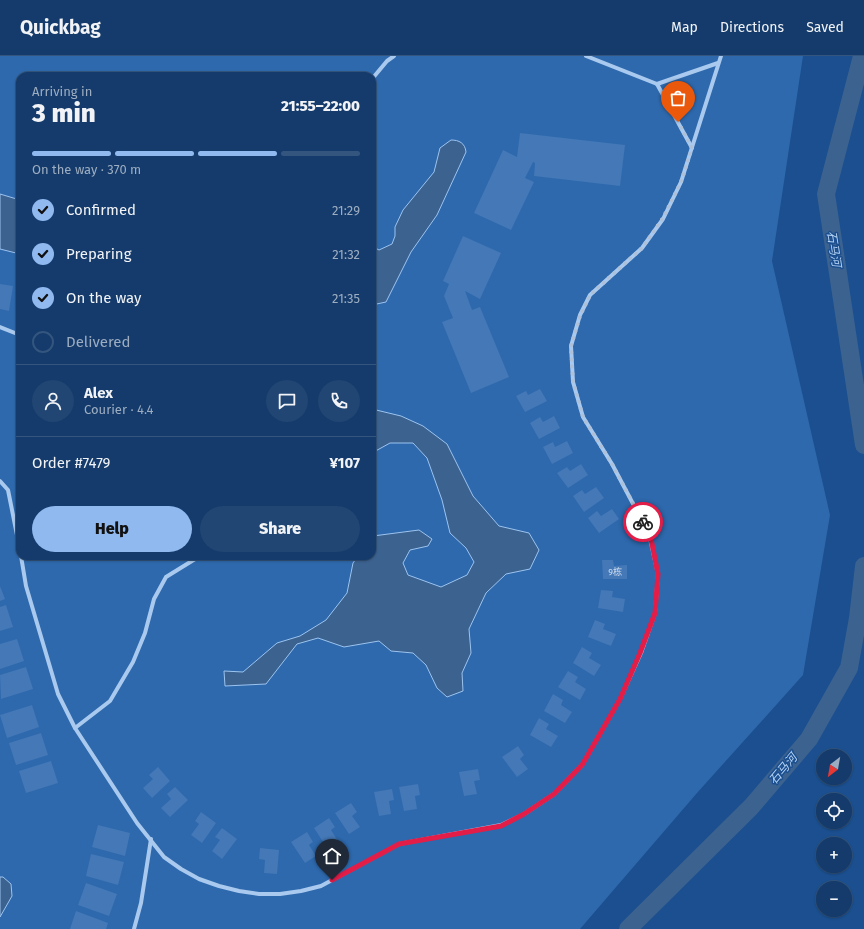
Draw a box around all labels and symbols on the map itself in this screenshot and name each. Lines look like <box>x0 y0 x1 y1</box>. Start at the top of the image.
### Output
pin <box>661 81 695 122</box>
water label: 石马河 <box>824 230 844 270</box>
courier <box>623 502 663 542</box>
house number: 9栋 <box>608 566 622 577</box>
water label: 石马河 <box>766 749 801 787</box>
north arrow <box>816 749 852 785</box>
pin <box>315 839 349 880</box>

